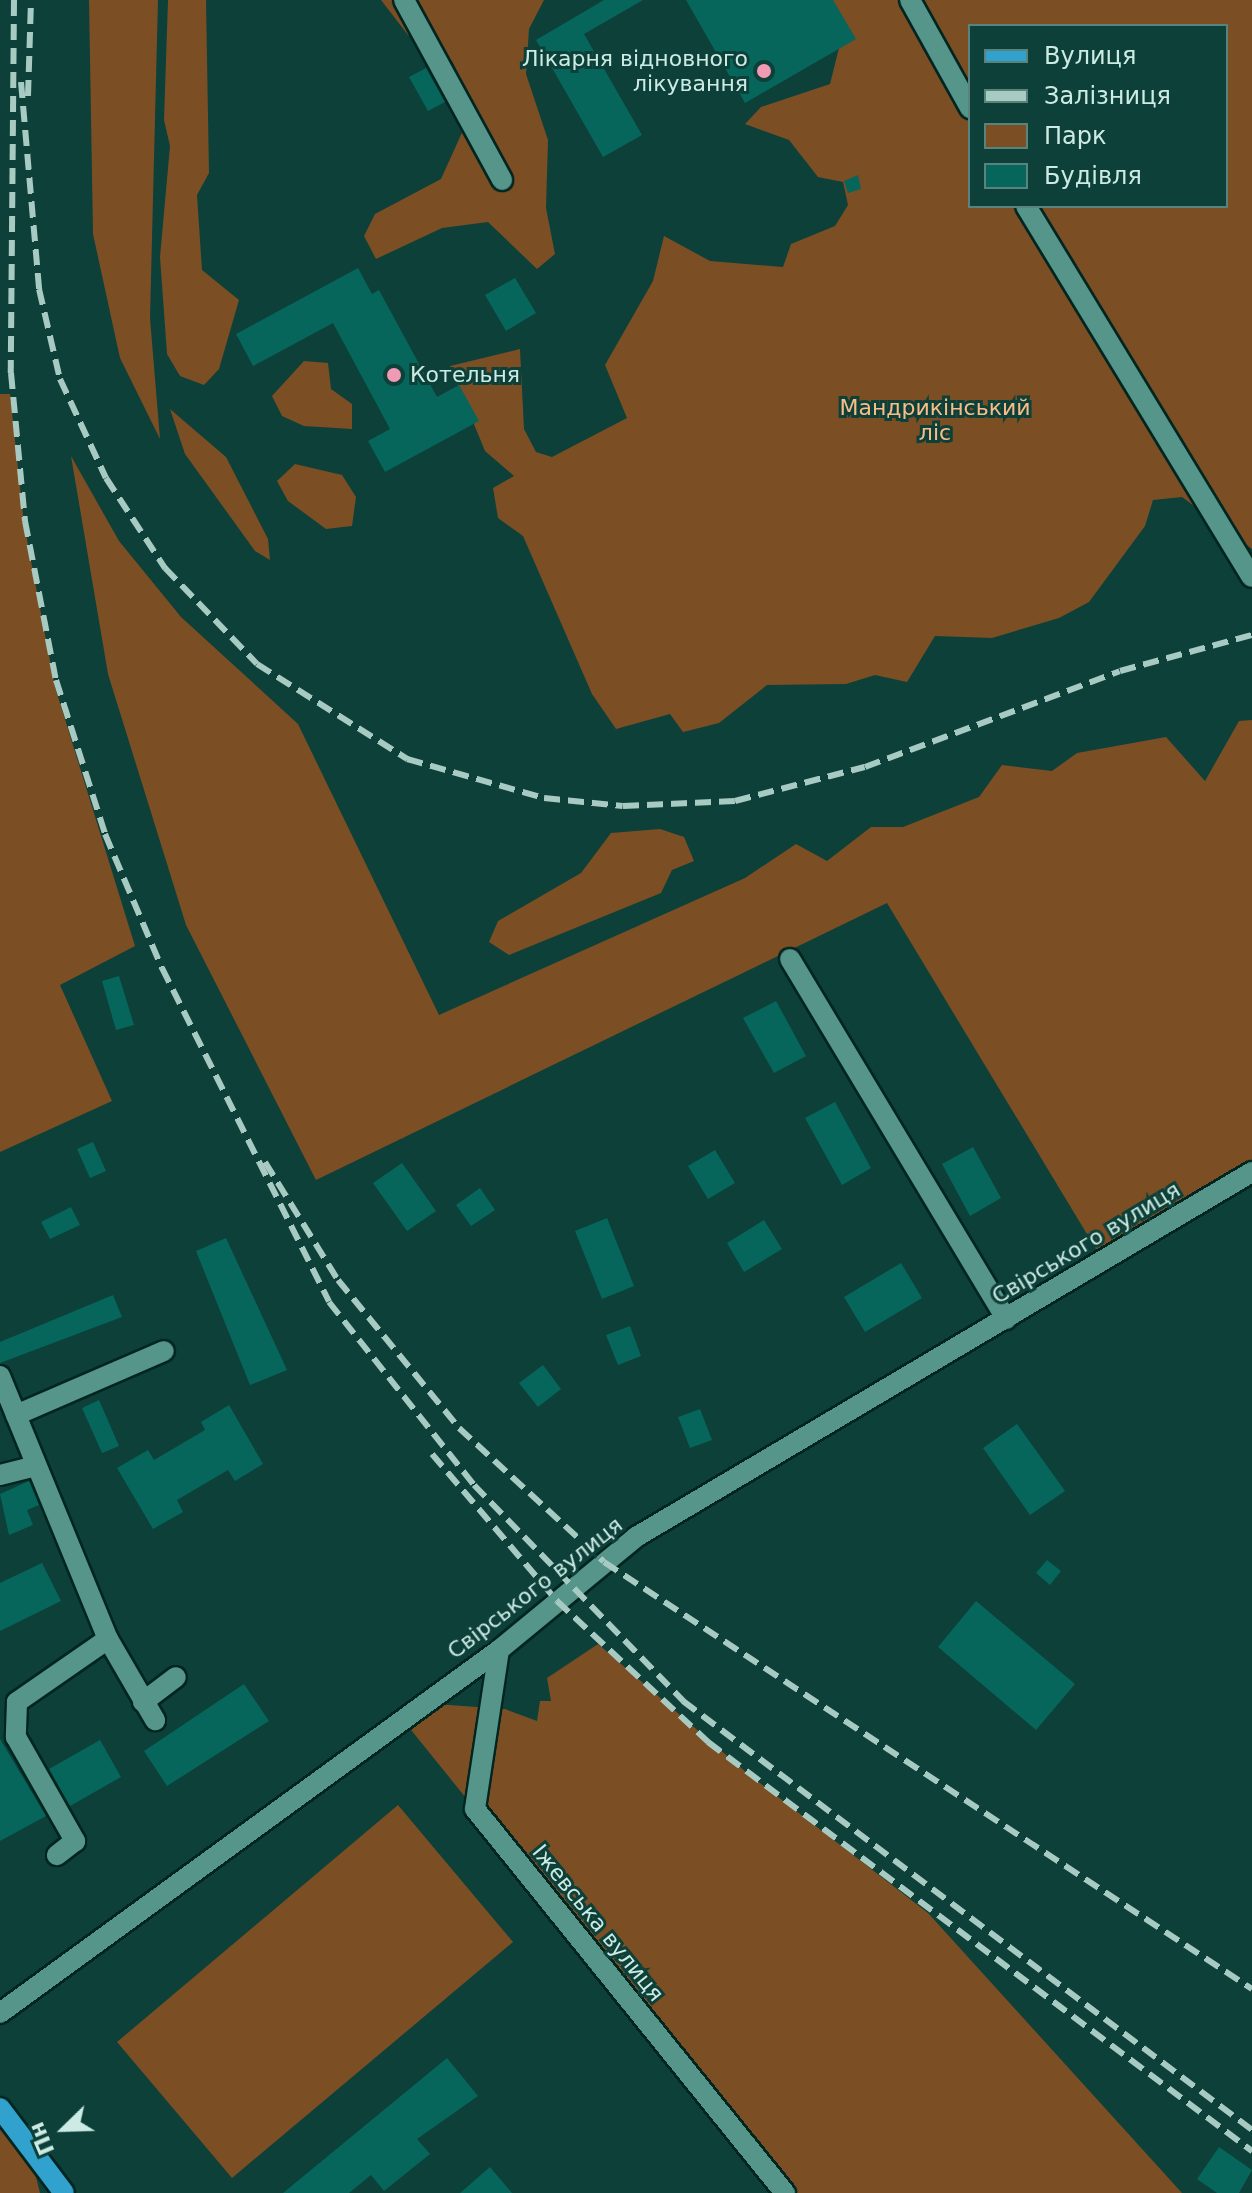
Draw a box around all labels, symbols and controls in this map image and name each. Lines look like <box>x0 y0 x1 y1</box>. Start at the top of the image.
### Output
legend <box>968 24 1228 208</box>
text: Вулиця <box>1044 42 1136 70</box>
place label: Лікарня відновного лікування <box>522 45 748 96</box>
marker: Лікарня відновного лікування <box>755 62 773 80</box>
text: Залізниця <box>1044 82 1171 110</box>
text: Парк <box>1044 122 1106 150</box>
text: Будівля <box>1044 162 1142 190</box>
place label: Котельня <box>410 362 520 388</box>
marker: Котельня <box>385 366 403 384</box>
park label: Мандрикінський ліс <box>839 394 1031 446</box>
street label: Свірського вулиця <box>987 1176 1185 1310</box>
street label: Свірського вулиця <box>442 1511 628 1665</box>
street label: Іжевська вулиця <box>527 1839 669 2007</box>
north arrow <box>24 2089 104 2169</box>
text: Пн <box>23 2118 60 2159</box>

